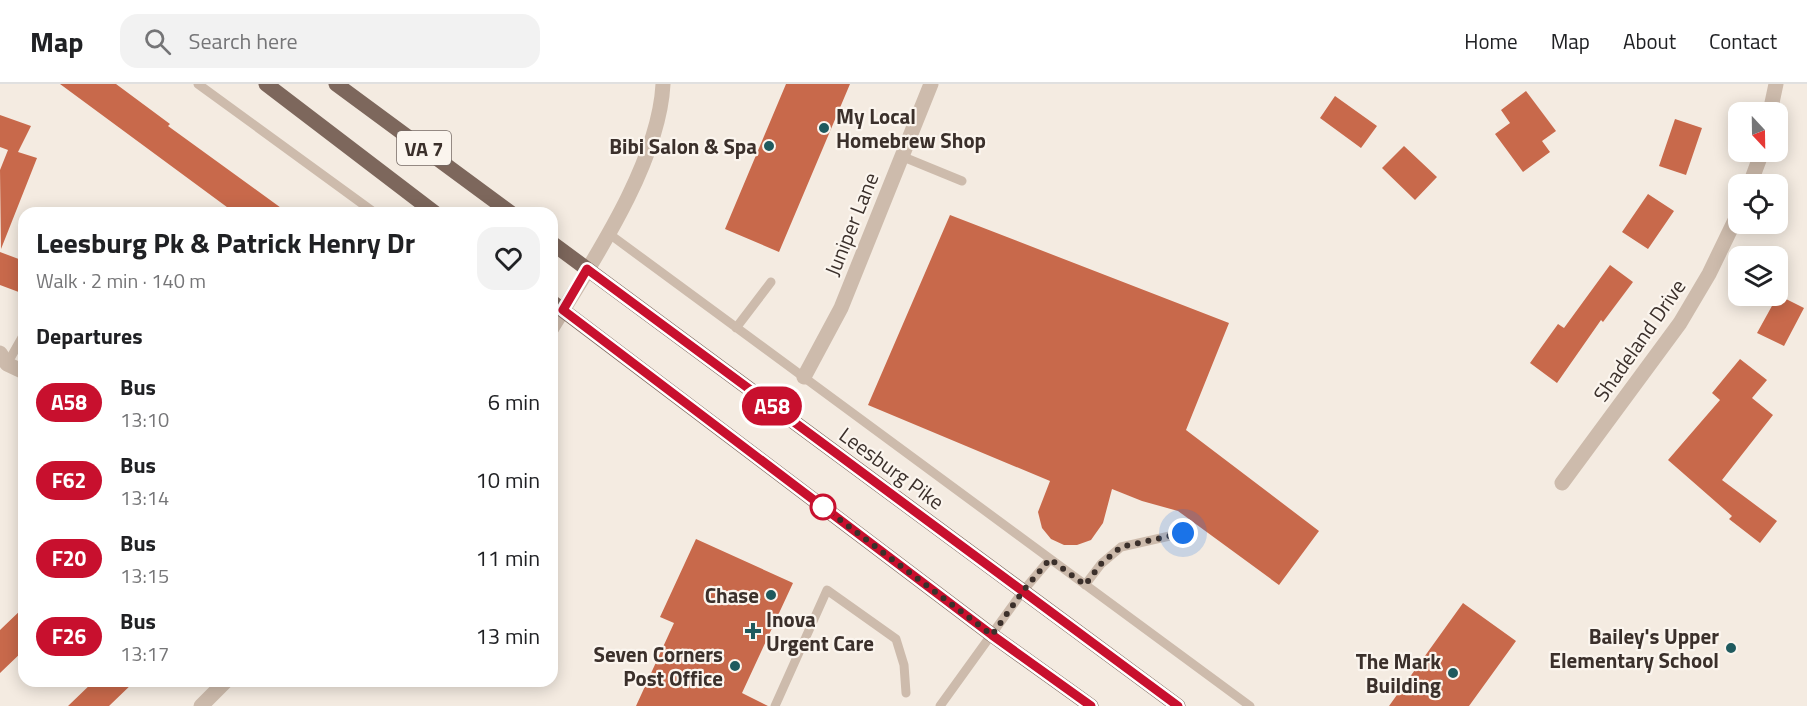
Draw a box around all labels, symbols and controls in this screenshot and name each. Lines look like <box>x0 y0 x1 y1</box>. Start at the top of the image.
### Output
search box <box>120 14 540 68</box>
text: Map <box>30 20 84 63</box>
text: Search here <box>189 24 298 58</box>
icon: search <box>141 25 174 58</box>
text: Home <box>1464 25 1518 57</box>
text: Map <box>1551 25 1590 57</box>
text: About <box>1623 25 1676 57</box>
text: Contact <box>1709 25 1777 57</box>
place label: My Local Homebrew Shop <box>836 100 986 156</box>
north arrow <box>1728 102 1788 162</box>
map controls <box>1728 102 1788 306</box>
marker: My Local Homebrew Shop <box>817 121 831 135</box>
place label: Bibi Salon & Spa <box>609 130 757 162</box>
road number: VA 7 <box>397 131 451 165</box>
marker: Bibi Salon & Spa <box>762 139 776 153</box>
street label: Juniper Lane <box>816 167 886 281</box>
button: locate <box>1728 174 1788 234</box>
text: Leesburg Pk & Patrick Henry Dr <box>36 221 415 264</box>
button: heart <box>477 227 540 290</box>
button: layers <box>1728 246 1788 306</box>
text: Walk · 2 min · 140 m <box>36 265 206 296</box>
street label: Shadeland Drive <box>1585 272 1693 408</box>
text: Departures <box>36 319 143 353</box>
text: Bus <box>120 370 156 404</box>
text: 6 min <box>488 385 540 419</box>
text: A58 <box>51 386 87 418</box>
line badge: A58 <box>738 386 806 426</box>
text: A58 <box>754 390 790 422</box>
text: 13:10 <box>120 404 169 435</box>
street label: Leesburg Pike <box>833 419 951 517</box>
text: Bus <box>120 448 156 482</box>
text: 10 min <box>475 463 540 497</box>
text: F62 <box>52 464 86 496</box>
text: 13:14 <box>120 482 169 513</box>
unlabelled marker <box>810 494 836 520</box>
your location <box>1168 518 1198 548</box>
text: Bus <box>120 526 156 560</box>
text: 11 min <box>475 541 540 575</box>
text: F20 <box>52 542 86 574</box>
text: 13:15 <box>120 560 169 591</box>
place label: Chase <box>705 579 759 611</box>
marker: Chase <box>764 588 778 602</box>
place label: Inova Urgent Care <box>766 603 874 659</box>
text: Bus <box>120 604 156 638</box>
text: 13 min <box>475 619 540 653</box>
text: F26 <box>52 620 86 652</box>
place label: Bailey's Upper Elementary School <box>1549 620 1719 676</box>
marker: Inova Urgent Care <box>744 622 762 640</box>
text: 13:17 <box>120 638 169 669</box>
place label: Seven Corners Post Office <box>593 638 723 694</box>
marker: Bailey's Upper Elementary School <box>1724 641 1738 655</box>
place label: The Mark Building <box>1356 645 1441 701</box>
marker: Seven Corners Post Office <box>728 659 742 673</box>
marker: The Mark Building <box>1446 666 1460 680</box>

